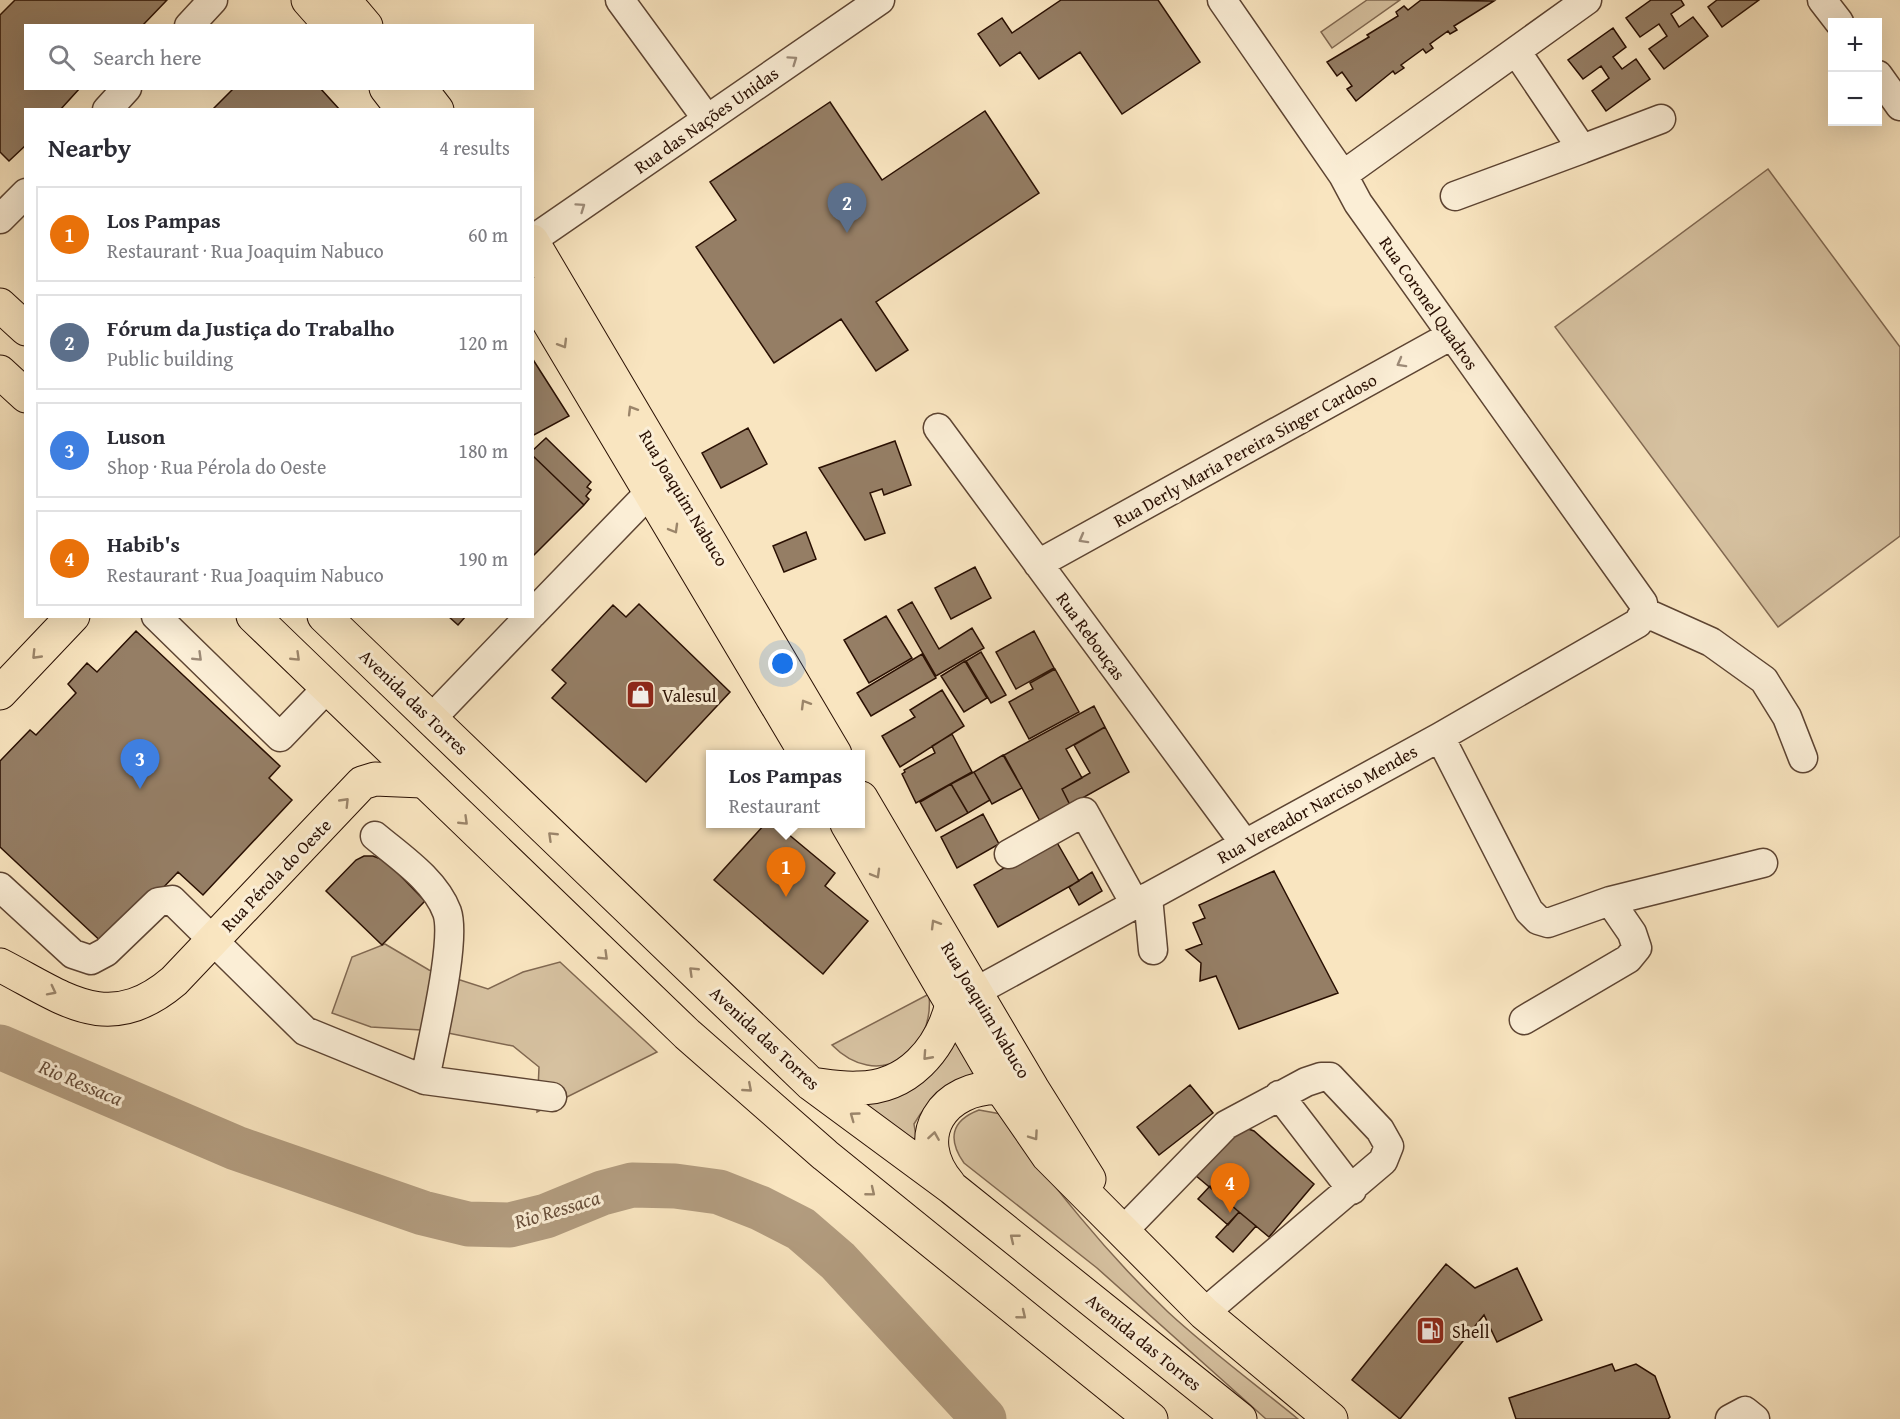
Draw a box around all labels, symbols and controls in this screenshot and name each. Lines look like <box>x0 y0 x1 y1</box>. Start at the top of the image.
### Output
map controls <box>1828 18 1882 126</box>
button: + <box>1828 18 1882 72</box>
search box <box>24 24 534 90</box>
icon: search <box>45 41 78 74</box>
text: Search here <box>93 41 202 73</box>
one-way arrow <box>786 56 797 67</box>
street label: Rua das Nações Unidas <box>628 60 784 180</box>
button: − <box>1828 72 1882 126</box>
text: Nearby <box>48 128 131 167</box>
text: 4 results <box>439 133 510 162</box>
pin: 2 <box>828 184 866 233</box>
one-way arrow <box>574 203 585 214</box>
text: Los Pampas <box>107 204 221 236</box>
text: 1 <box>64 220 75 249</box>
text: 60 m <box>468 220 508 249</box>
street label: Rua Coronel Quadros <box>1373 231 1485 375</box>
text: Restaurant · Rua Joaquim Nabuco <box>107 236 384 265</box>
text: Fórum da Justiça do Trabalho <box>107 312 395 344</box>
text: 2 <box>64 328 75 357</box>
text: 120 m <box>458 328 508 357</box>
one-way arrow <box>555 338 567 348</box>
text: Public building <box>107 344 233 373</box>
one-way arrow <box>1396 356 1407 367</box>
street label: Rua Derly Maria Pereira Singer Cardoso <box>1108 366 1382 534</box>
one-way arrow <box>627 405 639 416</box>
text: Luson <box>107 420 165 452</box>
street label: Rua Joaquim Nabuco <box>632 424 736 572</box>
text: 3 <box>64 436 75 465</box>
text: 180 m <box>458 436 508 465</box>
text: Shop · Rua Pérola do Oeste <box>107 452 326 481</box>
one-way arrow <box>667 523 678 533</box>
text: Habib's <box>107 528 180 560</box>
one-way arrow <box>1079 532 1089 543</box>
text: 4 <box>64 544 75 573</box>
text: 190 m <box>458 544 508 573</box>
text: Restaurant · Rua Joaquim Nabuco <box>107 560 384 589</box>
street label: Rua Rebouças <box>1050 586 1132 686</box>
street label: Avenida das Torres <box>353 643 475 761</box>
one-way arrow <box>33 647 44 658</box>
your location <box>768 649 797 678</box>
one-way arrow <box>190 650 201 661</box>
one-way arrow <box>289 650 299 661</box>
shop icon: Valesul <box>625 679 657 711</box>
place label: Valesul <box>662 682 717 709</box>
one-way arrow <box>801 700 813 710</box>
street label: Rua Vereador Narciso Mendes <box>1212 738 1422 870</box>
pin: 3 <box>120 740 160 789</box>
popup <box>706 750 865 828</box>
text: Los Pampas <box>729 759 842 791</box>
text: Restaurant <box>729 791 821 820</box>
one-way arrow <box>338 799 349 809</box>
street label: Rua Pérola do Oeste <box>215 812 337 938</box>
one-way arrow <box>456 814 467 825</box>
one-way arrow <box>549 832 559 843</box>
pin: 1 <box>766 848 806 897</box>
one-way arrow <box>869 868 881 878</box>
one-way arrow <box>931 920 942 930</box>
street label: Rua Joaquim Nabuco <box>934 936 1038 1084</box>
one-way arrow <box>597 949 608 960</box>
one-way arrow <box>690 967 700 978</box>
street label: Avenida das Torres <box>704 980 826 1096</box>
one-way arrow <box>46 984 56 995</box>
one-way arrow <box>923 1049 934 1060</box>
water label: Rio Ressaca <box>34 1051 128 1113</box>
one-way arrow <box>741 1081 752 1092</box>
one-way arrow <box>850 1112 861 1123</box>
one-way arrow <box>1026 1130 1037 1141</box>
one-way arrow <box>927 1131 939 1140</box>
pin: 4 <box>1210 1164 1250 1213</box>
water label: Rio Ressaca <box>510 1182 604 1236</box>
one-way arrow <box>864 1184 875 1195</box>
one-way arrow <box>1010 1234 1021 1245</box>
street label: Avenida das Torres <box>1080 1287 1208 1397</box>
one-way arrow <box>1015 1307 1026 1318</box>
fuel station icon: Shell <box>1415 1315 1447 1347</box>
place label: Shell <box>1452 1318 1489 1345</box>

